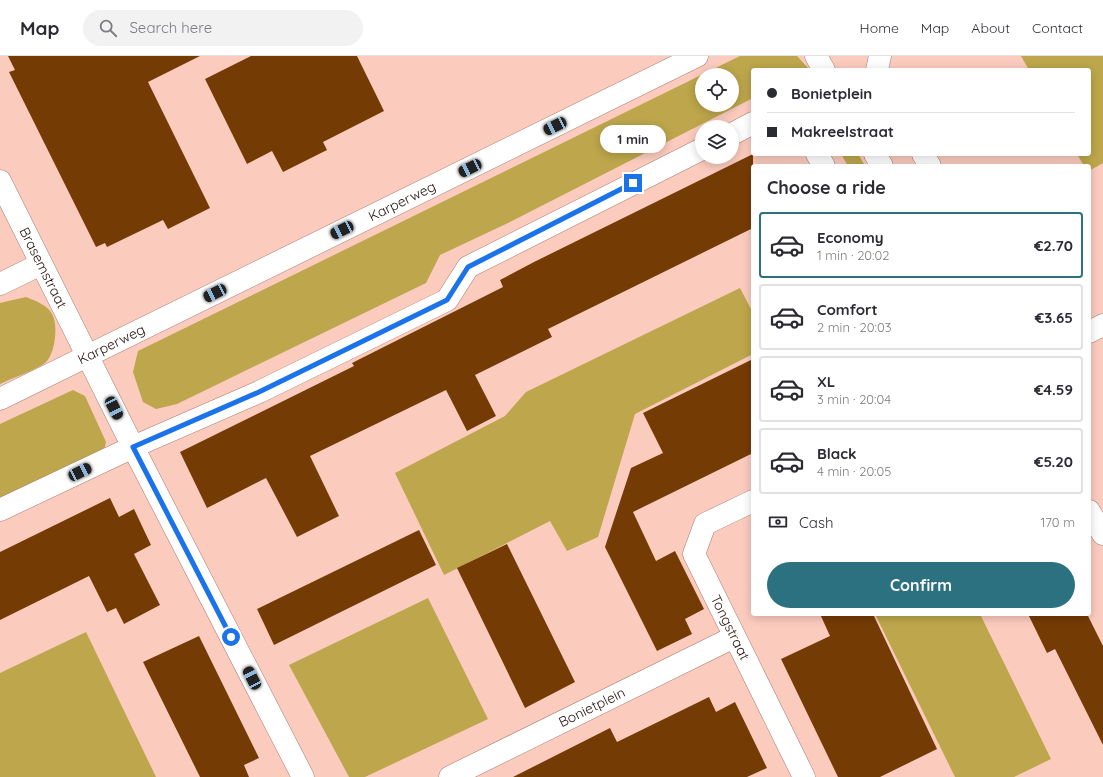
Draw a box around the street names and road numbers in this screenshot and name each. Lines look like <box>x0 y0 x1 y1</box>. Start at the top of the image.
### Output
street label: Karperweg <box>365 177 439 225</box>
street label: Brasemstraat <box>16 224 71 312</box>
street label: Karperweg <box>75 320 148 368</box>
street label: Tongstraat <box>707 592 754 663</box>
street label: Bonietplein <box>555 683 628 731</box>

